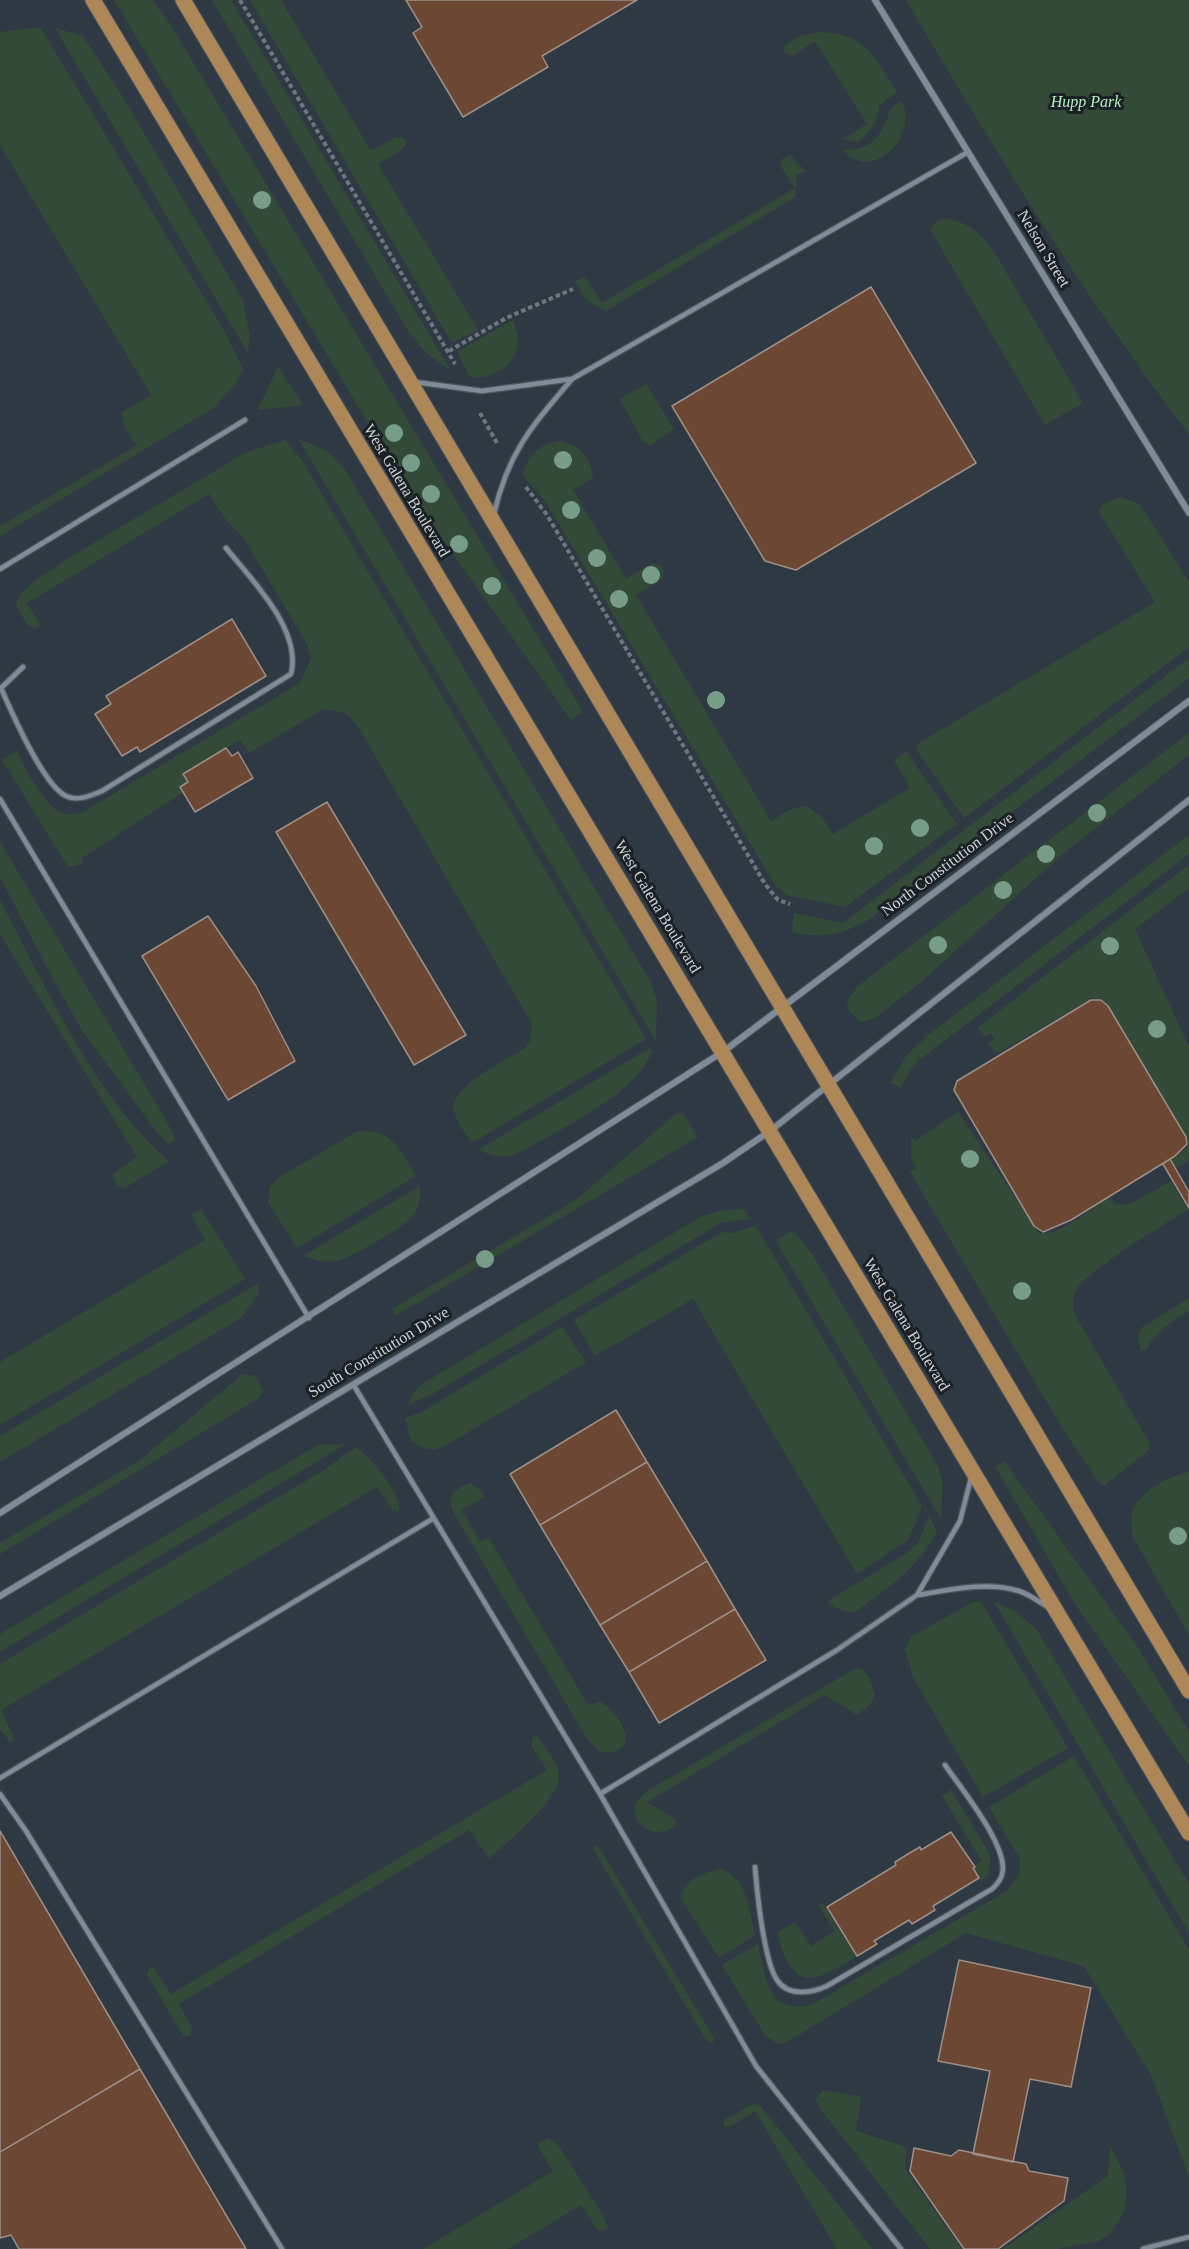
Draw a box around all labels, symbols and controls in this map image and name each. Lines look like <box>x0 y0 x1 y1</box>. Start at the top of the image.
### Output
park label: Hupp Park <box>1051 93 1121 113</box>
street label: Nelson Street <box>1012 207 1074 291</box>
street label: West Galena Boulevard <box>359 421 453 561</box>
street label: North Constitution Drive <box>878 809 1018 921</box>
street label: West Galena Boulevard <box>610 837 704 977</box>
street label: West Galena Boulevard <box>859 1255 953 1395</box>
street label: South Constitution Drive <box>305 1303 453 1403</box>

